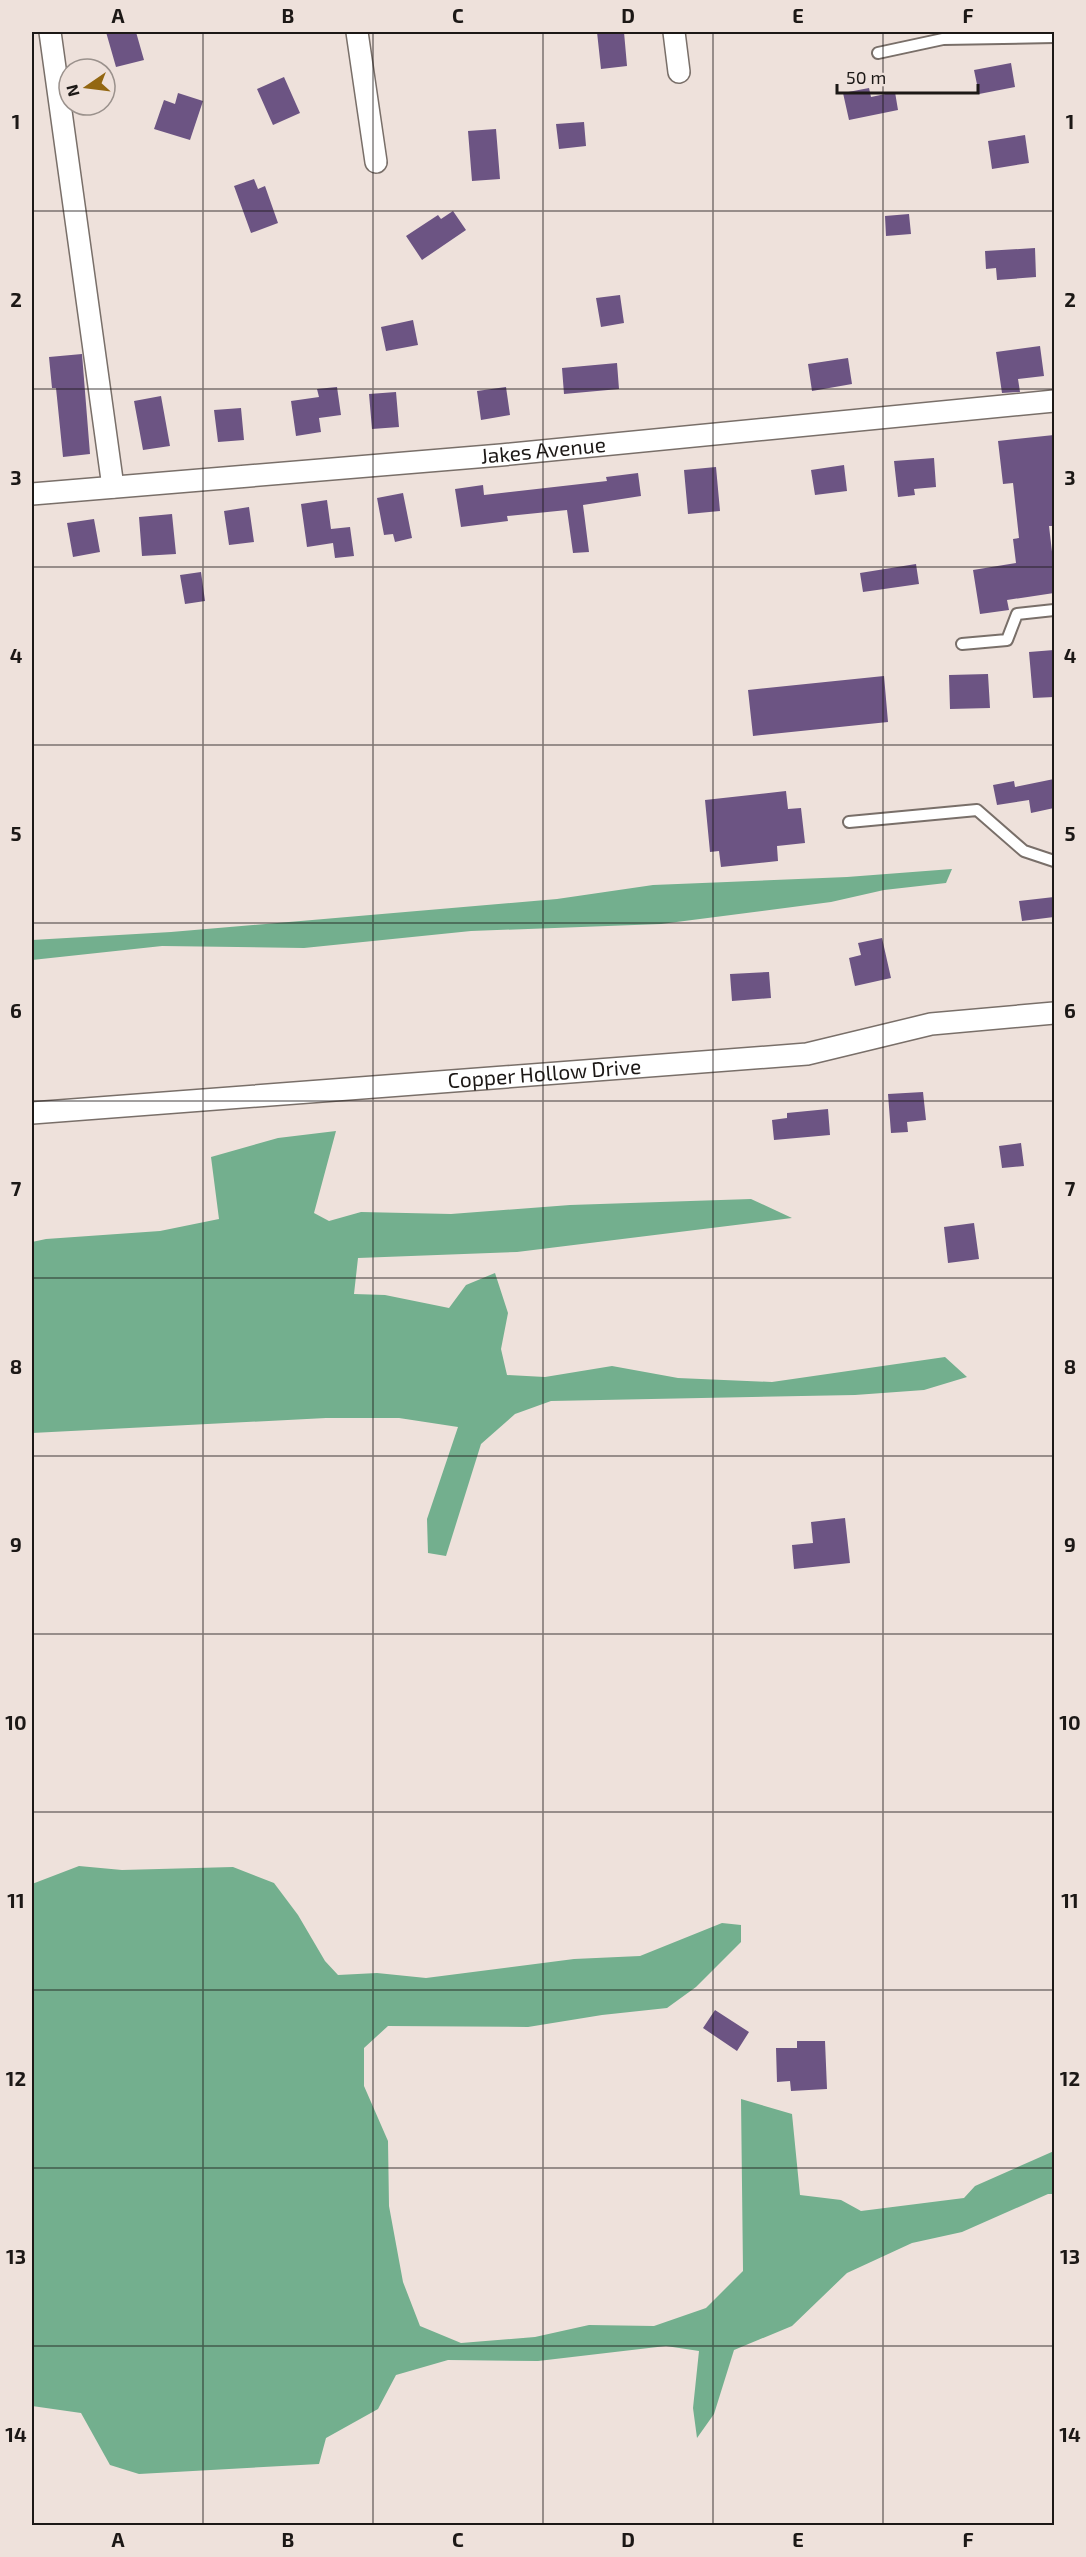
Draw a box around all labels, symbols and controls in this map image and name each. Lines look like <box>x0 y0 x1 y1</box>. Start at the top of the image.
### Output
text: A <box>111 3 125 27</box>
text: B <box>282 3 294 27</box>
text: C <box>452 3 464 27</box>
text: D <box>621 3 635 27</box>
text: E <box>792 3 804 27</box>
text: F <box>962 3 974 27</box>
north arrow <box>57 57 117 117</box>
scale bar <box>837 57 978 95</box>
text: 50 m <box>846 66 886 88</box>
text: N <box>61 83 83 99</box>
text: 1 <box>12 109 20 133</box>
text: 1 <box>1066 109 1074 133</box>
text: 2 <box>10 287 22 311</box>
text: 2 <box>1064 287 1076 311</box>
street label: Jakes Avenue <box>479 431 607 468</box>
text: 3 <box>10 465 22 489</box>
text: 3 <box>1064 465 1076 489</box>
text: 4 <box>10 643 23 667</box>
text: 4 <box>1064 643 1077 667</box>
text: 5 <box>10 821 22 845</box>
text: 5 <box>1064 821 1076 845</box>
text: 6 <box>10 998 22 1022</box>
text: 6 <box>1064 998 1076 1022</box>
street label: Copper Hollow Drive <box>447 1053 642 1092</box>
text: 7 <box>11 1176 22 1200</box>
text: 7 <box>1065 1176 1076 1200</box>
text: 8 <box>10 1354 22 1378</box>
text: 8 <box>1064 1354 1076 1378</box>
text: 9 <box>10 1532 22 1556</box>
text: 9 <box>1064 1532 1076 1556</box>
text: 10 <box>5 1710 27 1734</box>
text: 10 <box>1059 1710 1081 1734</box>
text: 11 <box>7 1888 25 1912</box>
text: 11 <box>1061 1888 1079 1912</box>
text: 12 <box>6 2066 26 2090</box>
text: 12 <box>1060 2066 1080 2090</box>
text: 13 <box>6 2244 26 2268</box>
text: 13 <box>1060 2244 1080 2268</box>
text: 14 <box>5 2422 27 2446</box>
text: 14 <box>1059 2422 1081 2446</box>
text: A <box>111 2527 125 2551</box>
text: B <box>282 2527 294 2551</box>
text: C <box>452 2527 464 2551</box>
text: D <box>621 2527 635 2551</box>
text: E <box>792 2527 804 2551</box>
text: F <box>962 2527 974 2551</box>

